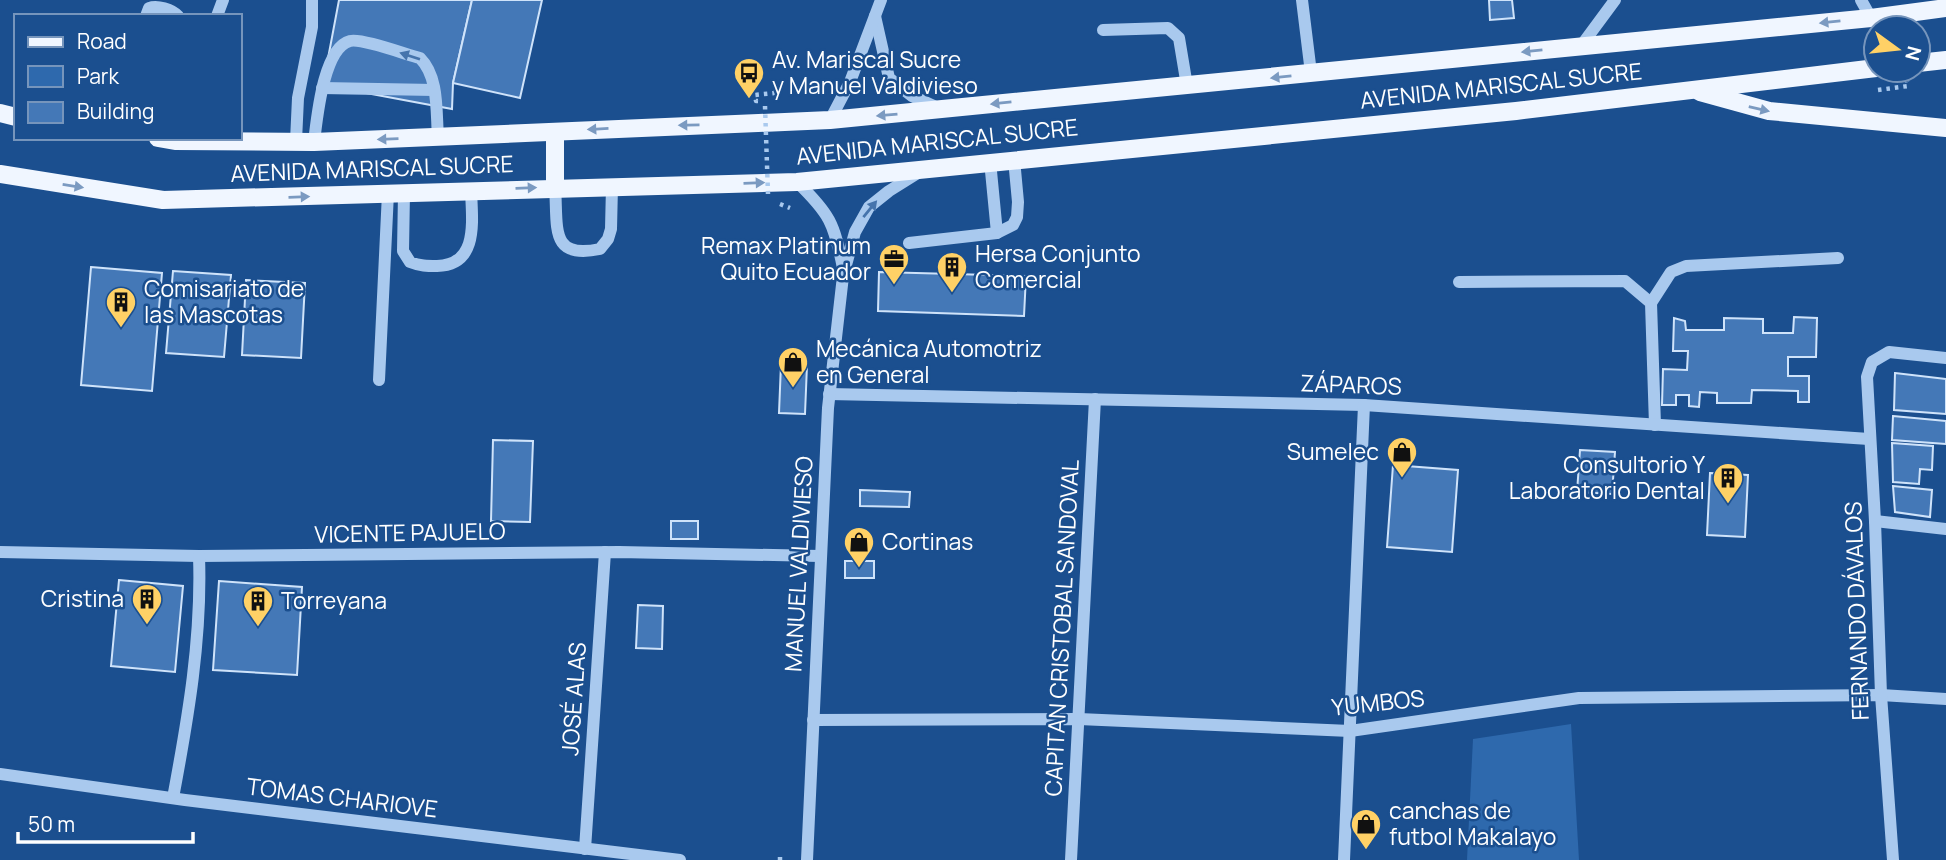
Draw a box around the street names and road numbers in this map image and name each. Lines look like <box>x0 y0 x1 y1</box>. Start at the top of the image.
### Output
street label: AVENIDA MARISCAL SUCRE <box>1358 54 1643 116</box>
street label: AVENIDA MARISCAL SUCRE <box>794 110 1079 172</box>
street label: AVENIDA MARISCAL SUCRE <box>230 147 514 189</box>
street label: ZÁPAROS <box>1300 366 1402 402</box>
street label: MANUEL VALDIVIESO <box>776 455 820 673</box>
street label: CAPITAN CRISTOBAL SANDOVAL <box>1036 458 1086 797</box>
street label: FERNANDO DÁVALOS <box>1836 501 1876 721</box>
street label: VICENTE PAJUELO <box>314 514 506 550</box>
street label: JOSÉ ALAS <box>553 641 593 757</box>
street label: YUMBOS <box>1330 681 1426 723</box>
street label: TOMAS CHARIOVE <box>245 769 439 825</box>

